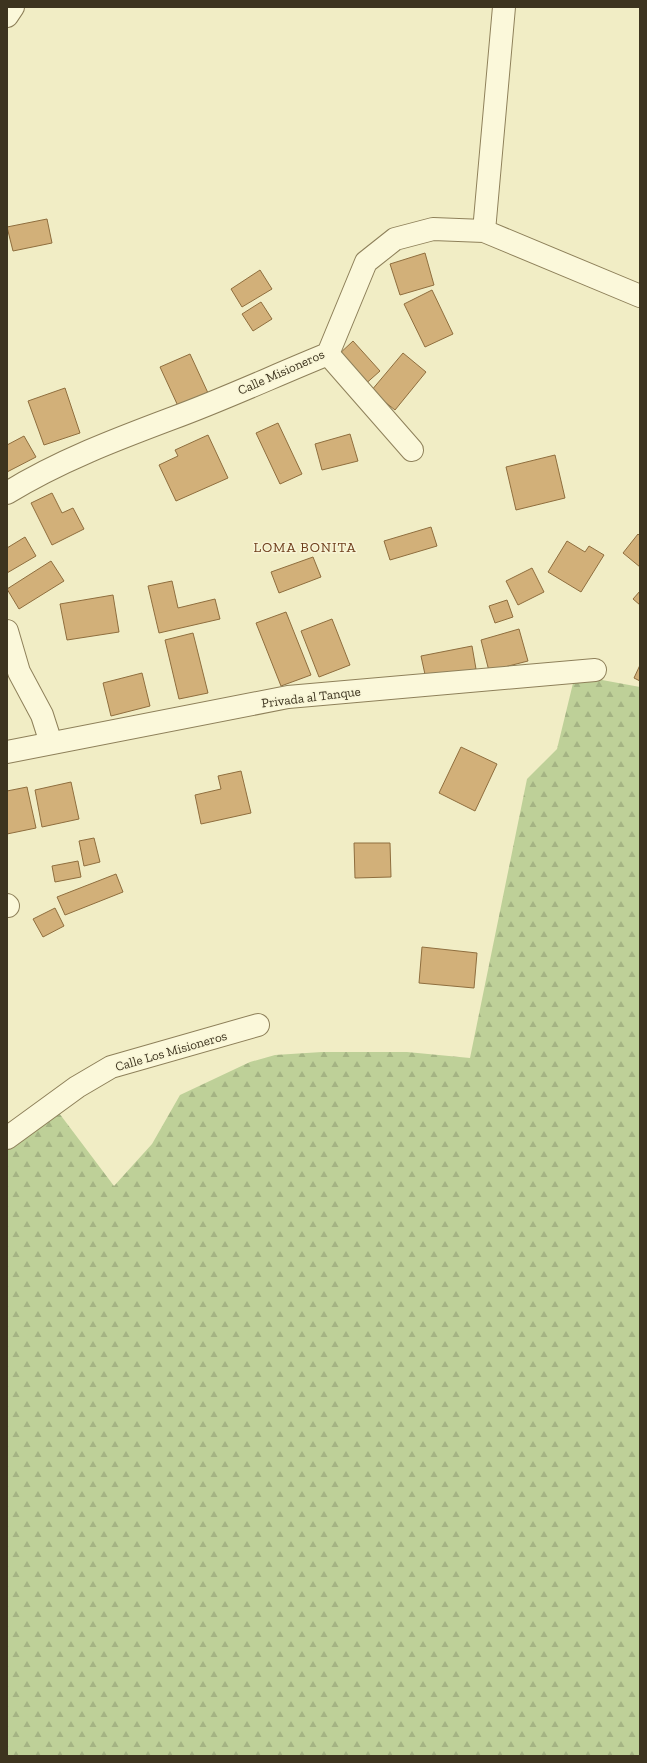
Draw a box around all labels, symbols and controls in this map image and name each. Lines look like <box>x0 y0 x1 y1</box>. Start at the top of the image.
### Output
street label: Calle Misioneros <box>235 346 327 398</box>
district label: LOMA BONITA <box>253 539 357 556</box>
street label: Privada al Tanque <box>261 683 361 711</box>
street label: Calle Los Misioneros <box>113 1028 229 1074</box>

